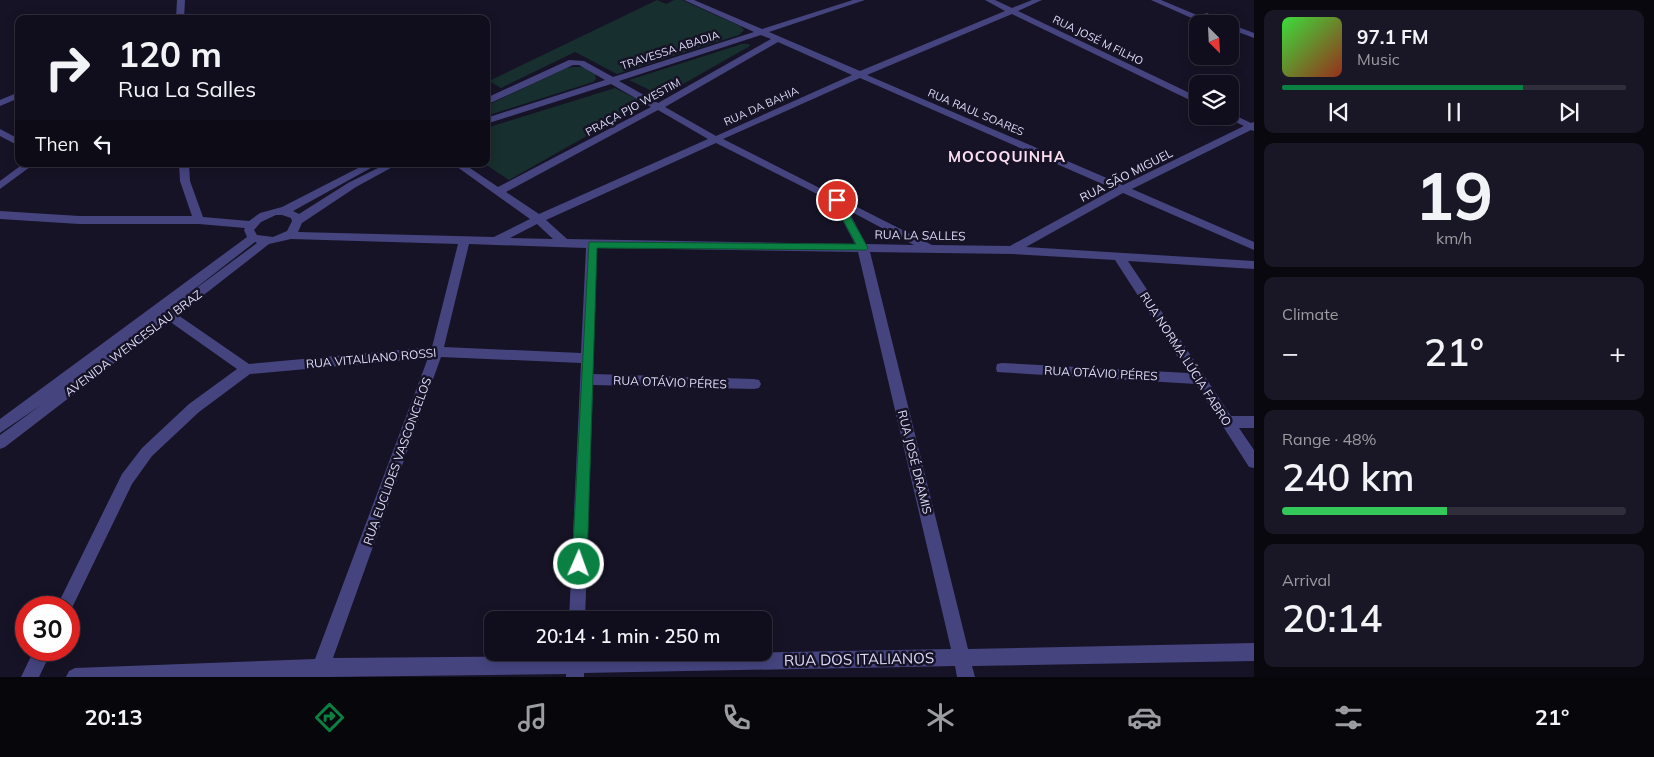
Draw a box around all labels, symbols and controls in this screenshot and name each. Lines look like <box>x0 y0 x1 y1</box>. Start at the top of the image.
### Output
street label: RUA JOSÉ M FILHO <box>1050 12 1146 68</box>
north arrow <box>1189 15 1239 65</box>
map controls <box>1189 15 1239 125</box>
text: 97.1 FM <box>1357 25 1429 49</box>
street label: TRAVESSA ABADIA <box>619 27 721 73</box>
text: 120 m <box>118 32 222 76</box>
icon: right <box>35 35 100 100</box>
text: Music <box>1357 49 1400 69</box>
text: Rua La Salles <box>118 75 256 103</box>
street label: PRAÇA PJO WESTIM <box>583 75 683 139</box>
button: layers <box>1189 75 1239 125</box>
street label: RUA DA BAHIA <box>721 83 801 129</box>
street label: RUA RAUL SOARES <box>926 85 1026 139</box>
icon: previous <box>1325 98 1353 126</box>
icon: pause <box>1440 98 1468 126</box>
icon: next <box>1555 98 1583 126</box>
icon: left <box>89 130 117 158</box>
text: Then <box>35 132 79 156</box>
street label: RUA SÃO MIGUEL <box>1077 145 1175 205</box>
district label: MOCOQUINHA <box>948 147 1066 166</box>
text: 19 <box>1415 155 1493 236</box>
pin <box>816 179 858 221</box>
icon: arrive <box>823 186 851 214</box>
street label: RUA LA SALLES <box>874 227 966 243</box>
text: km/h <box>1436 228 1472 248</box>
street label: AVENIDA WENCESLAU BRAZ <box>62 287 204 399</box>
street label: RUA NORMA LÚCIA FABRO <box>1137 289 1235 429</box>
text: Climate <box>1282 304 1338 324</box>
text: 21° <box>1424 328 1484 376</box>
text: − <box>1282 335 1299 370</box>
text: + <box>1609 335 1626 370</box>
street label: RUA VITALIANO ROSSI <box>305 345 437 371</box>
street label: RUA OTÁVIO PÉRES <box>1044 363 1158 383</box>
street label: RUA OTÁVIO PÉRES <box>613 373 727 391</box>
street label: RUA EUCLIDES VASCONCELOS <box>360 375 434 547</box>
street label: RUA JOSÉ DRAMIS <box>895 408 935 516</box>
text: Range · 48% <box>1282 429 1377 449</box>
text: 240 km <box>1282 453 1415 501</box>
position arrow <box>552 537 604 589</box>
text: Arrival <box>1282 570 1331 590</box>
text: 20:14 <box>1282 594 1382 642</box>
speed limit sign: 30 <box>15 596 80 661</box>
text: 20:14 · 1 min · 250 m <box>535 624 721 648</box>
street label: RUA DOS ITALIANOS <box>784 648 934 670</box>
icon: directions <box>312 700 347 735</box>
icon: music <box>515 700 550 735</box>
icon: phone <box>719 700 754 735</box>
icon: climate <box>923 700 958 735</box>
icon: car <box>1127 700 1162 735</box>
icon: filters <box>1331 700 1366 735</box>
text: 20:13 <box>84 703 143 731</box>
text: 21° <box>1535 703 1569 731</box>

